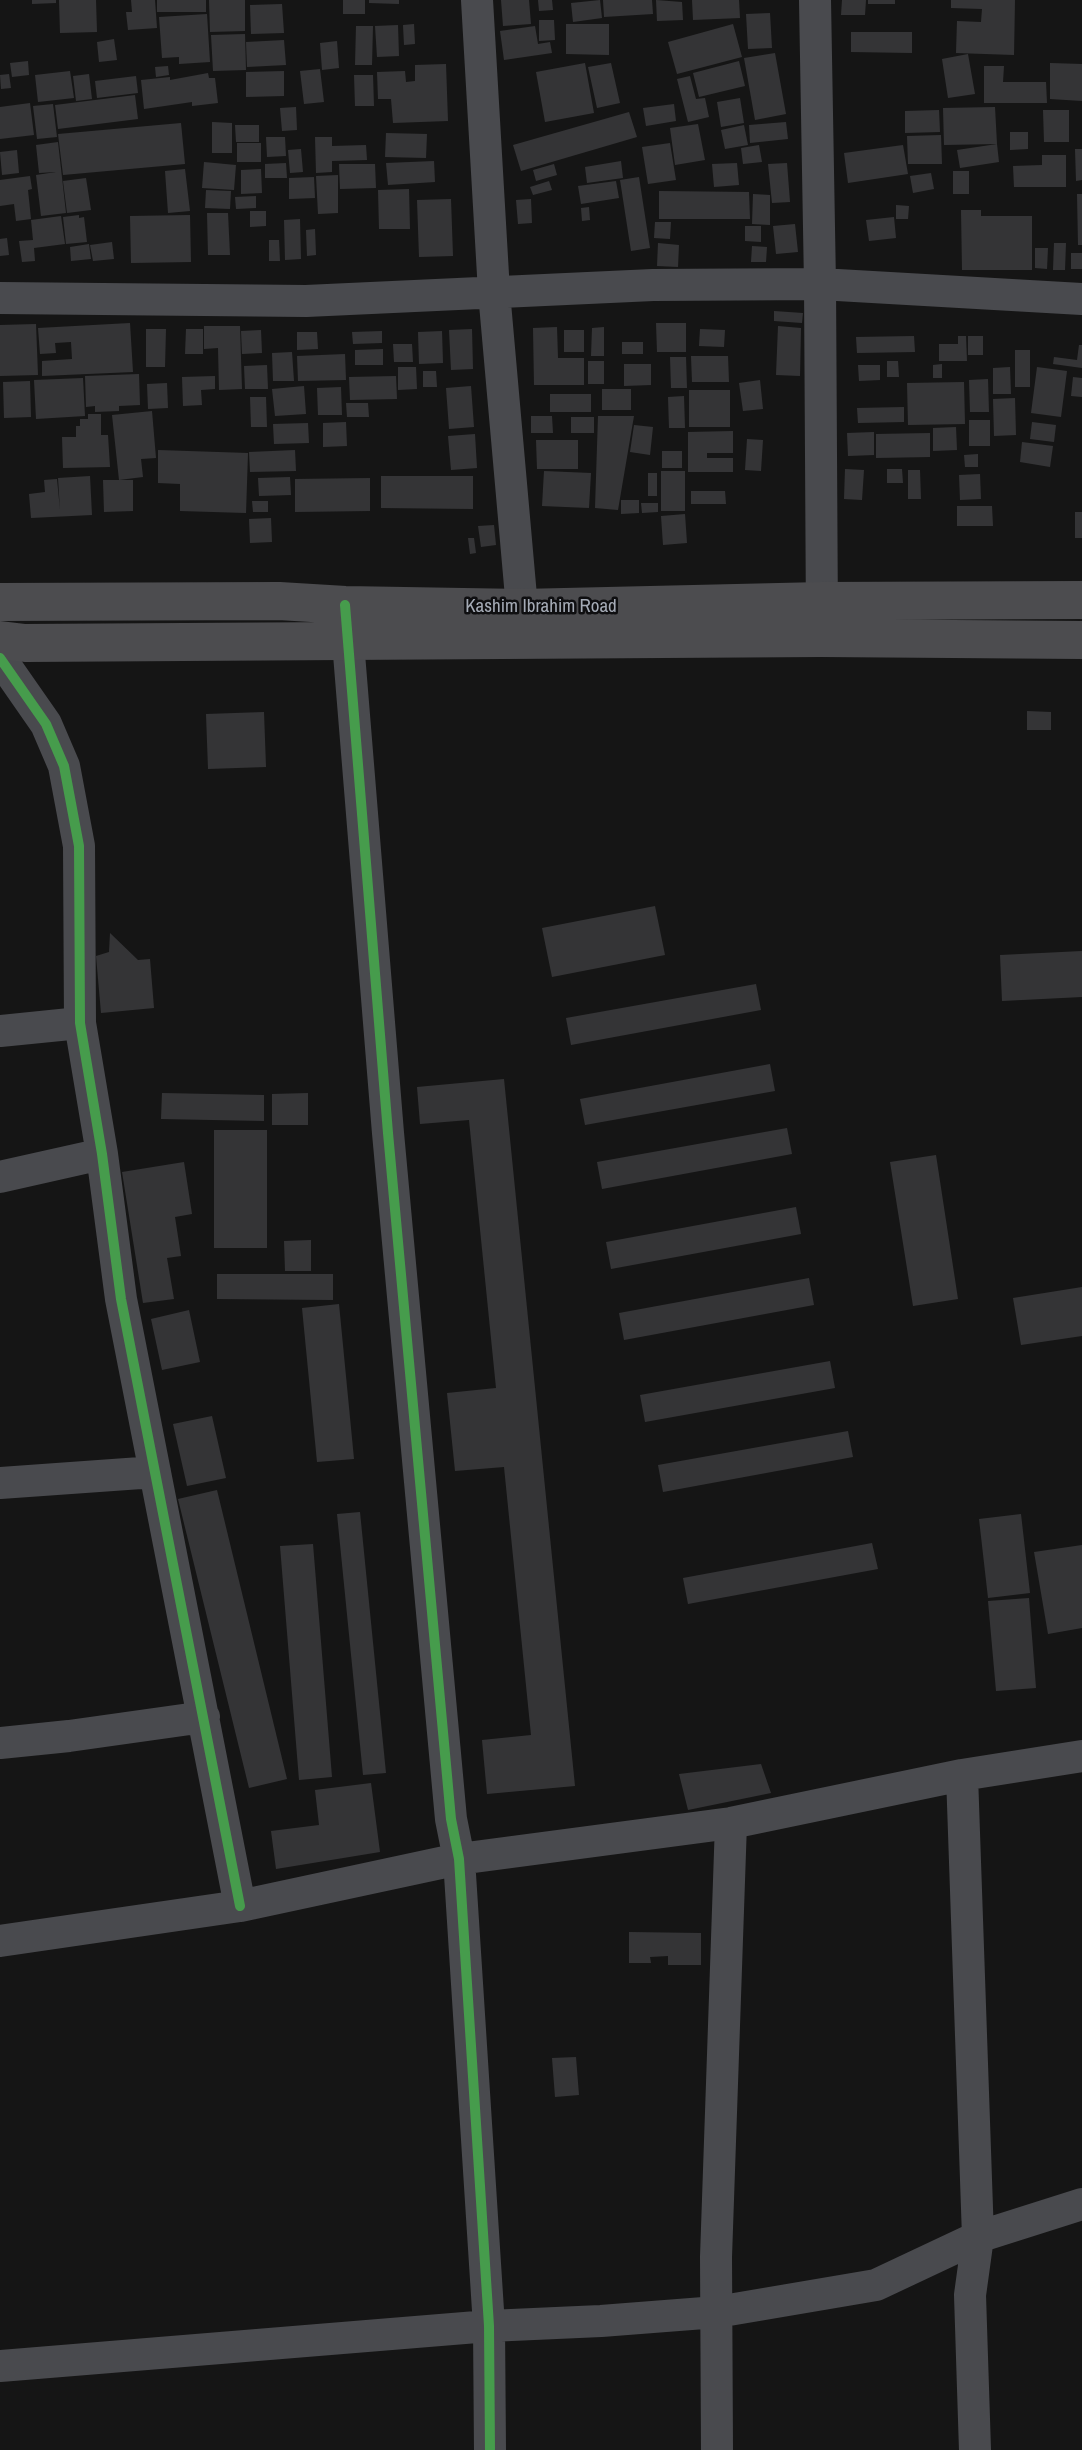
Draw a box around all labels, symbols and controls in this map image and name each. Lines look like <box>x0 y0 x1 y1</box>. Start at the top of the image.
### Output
street label: Kashim Ibrahim Road <box>465 596 617 618</box>

